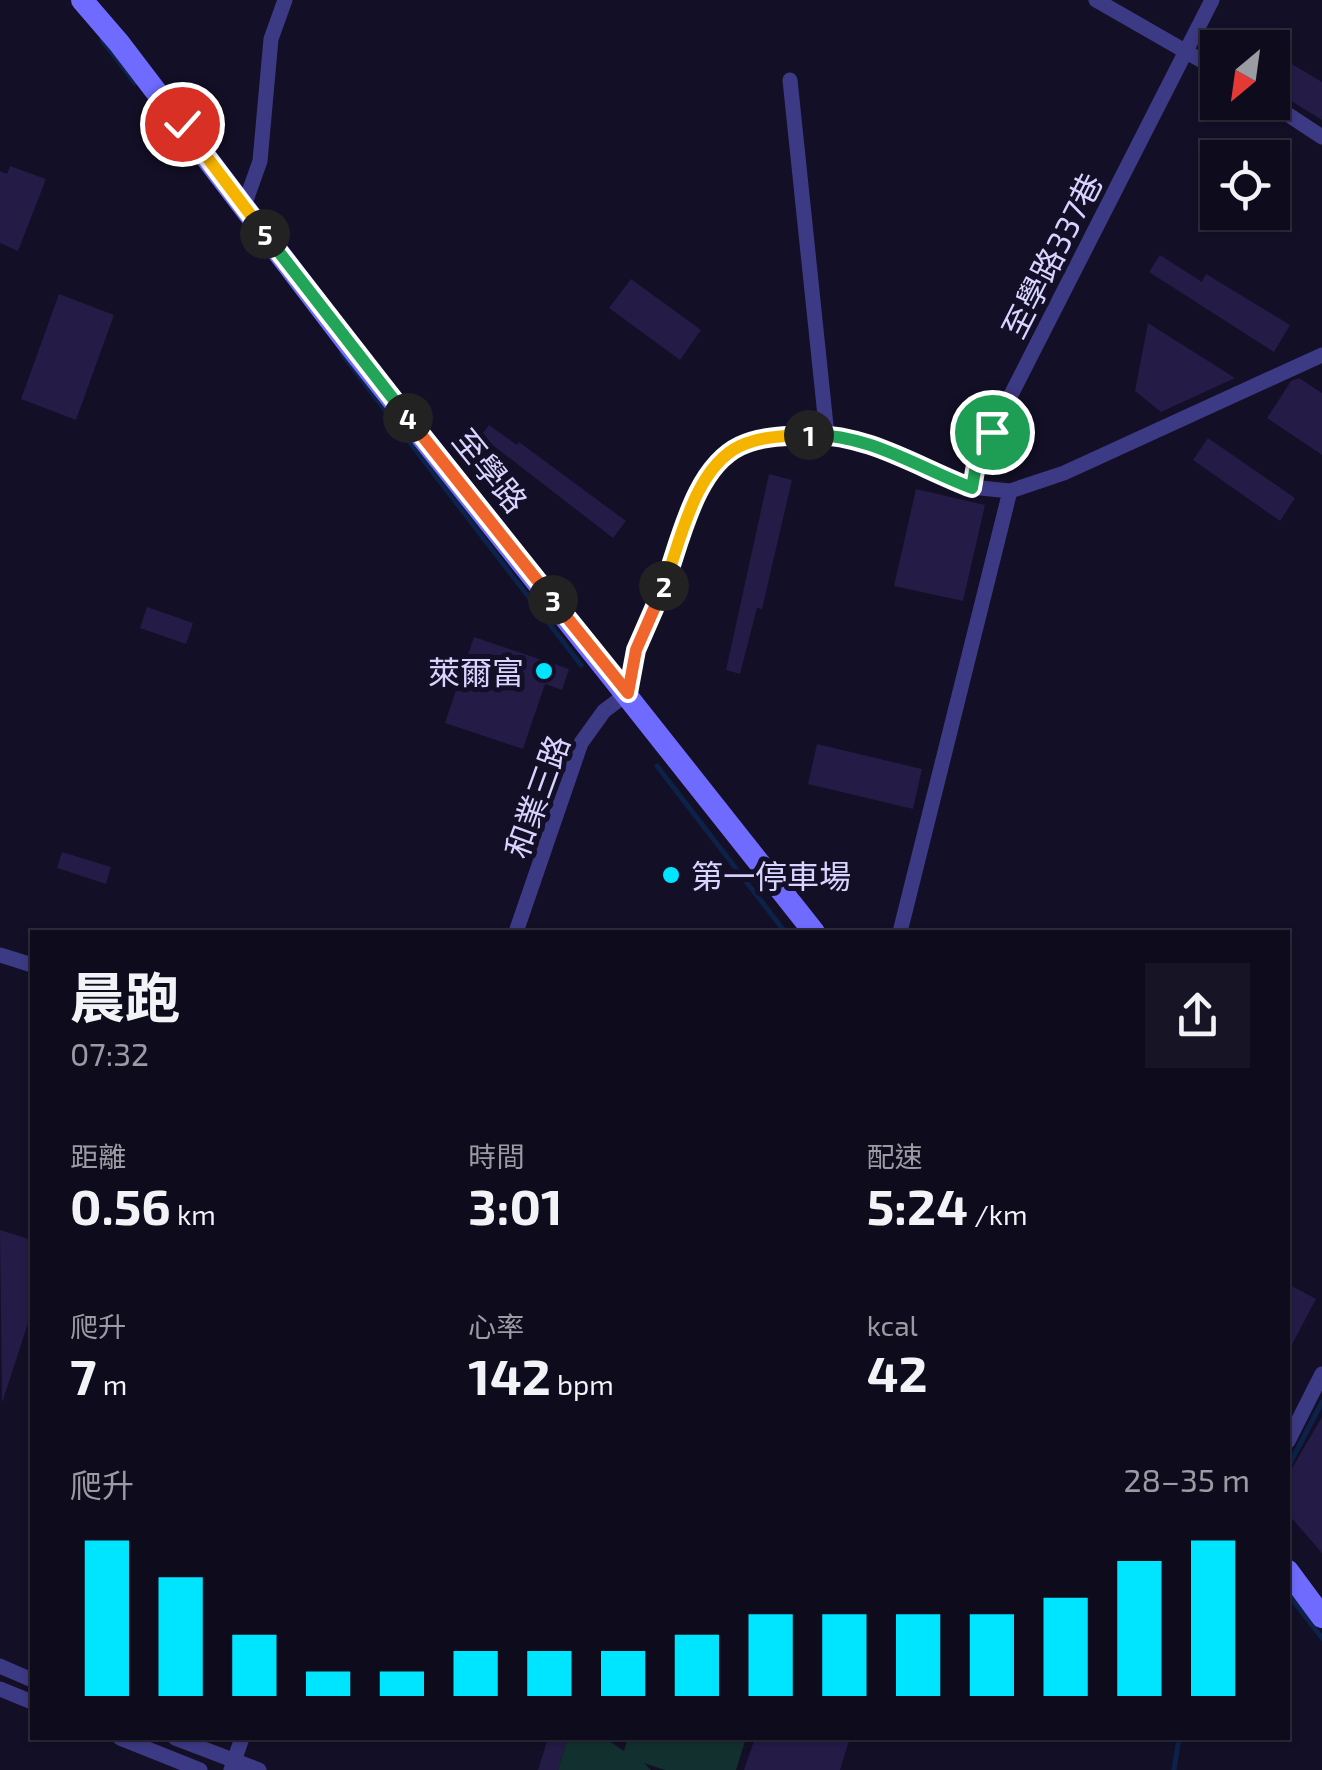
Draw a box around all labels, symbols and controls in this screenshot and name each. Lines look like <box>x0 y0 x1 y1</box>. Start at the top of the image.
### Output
north arrow <box>1200 30 1290 120</box>
map controls <box>1200 30 1290 230</box>
pin <box>140 82 225 167</box>
icon: check <box>155 97 210 152</box>
button: locate <box>1200 140 1290 230</box>
street label: 至學路337巷 <box>993 166 1109 344</box>
pin: 5 <box>240 209 290 259</box>
text: 5 <box>257 217 273 251</box>
pin <box>950 390 1035 475</box>
pin: 4 <box>383 393 433 443</box>
text: 4 <box>399 401 417 435</box>
icon: arrive <box>965 405 1020 460</box>
pin: 1 <box>784 410 834 460</box>
text: 1 <box>803 418 815 452</box>
street label: 至學路 <box>446 421 536 519</box>
pin: 2 <box>639 561 689 611</box>
text: 2 <box>656 569 672 603</box>
pin: 3 <box>528 575 578 625</box>
text: 3 <box>545 583 561 617</box>
place label: 萊爾富 <box>428 652 524 690</box>
marker: 萊爾富 <box>533 660 555 682</box>
street label: 和業三路 <box>496 729 576 863</box>
place label: 第一停車場 <box>691 856 851 894</box>
marker: 第一停車場 <box>660 864 682 886</box>
text: 晨跑 <box>70 963 180 1029</box>
button: share <box>1145 963 1250 1068</box>
text: 07:32 <box>70 1034 149 1072</box>
text: 距離 <box>70 1139 126 1173</box>
text: 時間 <box>468 1139 524 1173</box>
text: 配速 <box>867 1139 923 1173</box>
text: 0.56 <box>70 1175 171 1235</box>
text: 3:01 <box>468 1175 563 1235</box>
text: 5:24 <box>867 1175 968 1235</box>
text: km <box>171 1197 216 1231</box>
text: /km <box>968 1197 1028 1231</box>
text: kcal <box>867 1308 918 1342</box>
text: 爬升 <box>70 1309 126 1343</box>
text: 心率 <box>468 1309 524 1343</box>
text: 42 <box>867 1342 928 1402</box>
text: 7 <box>70 1345 96 1405</box>
text: 142 <box>468 1345 551 1405</box>
text: m <box>96 1367 127 1401</box>
text: bpm <box>551 1367 614 1401</box>
text: 28–35 m <box>1124 1460 1250 1498</box>
text: 爬升 <box>70 1465 134 1503</box>

